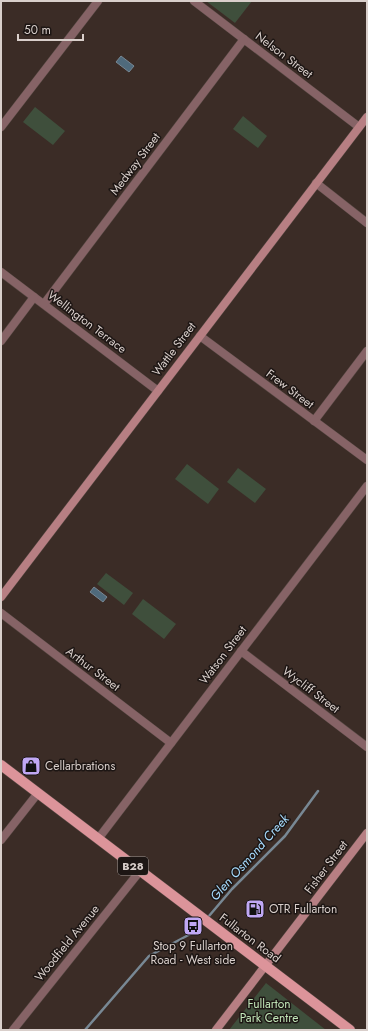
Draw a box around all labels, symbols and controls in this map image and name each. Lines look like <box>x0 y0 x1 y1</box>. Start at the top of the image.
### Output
scale bar <box>18 16 83 42</box>
text: 50 m <box>24 21 51 39</box>
street label: Nelson Street <box>251 27 317 83</box>
street label: Medway Street <box>106 129 165 199</box>
street label: Wellington Terrace <box>44 286 130 358</box>
street label: Wattle Street <box>148 318 200 380</box>
street label: Frew Street <box>262 365 318 413</box>
street label: Watson Street <box>195 622 251 688</box>
street label: Arthur Street <box>62 643 124 695</box>
street label: Wycliff Street <box>279 662 344 718</box>
shop icon: Cellarbrations <box>20 755 42 777</box>
place label: Cellarbrations <box>45 757 115 775</box>
water label: Glen Osmond Creek <box>205 810 294 905</box>
street label: Fisher Street <box>300 836 352 897</box>
road number: B28 <box>118 857 148 875</box>
fuel station icon: OTR Fullarton <box>244 898 266 920</box>
place label: OTR Fullarton <box>269 900 337 918</box>
street label: Woodfield Avenue <box>30 901 104 985</box>
street label: Fullarton Road <box>216 909 284 967</box>
bus stop icon: Stop 9 Fullarton Road - West side <box>182 915 204 937</box>
place label: Stop 9 Fullarton Road - West side <box>151 937 236 969</box>
park label: Fullarton Park Centre <box>240 995 298 1027</box>

